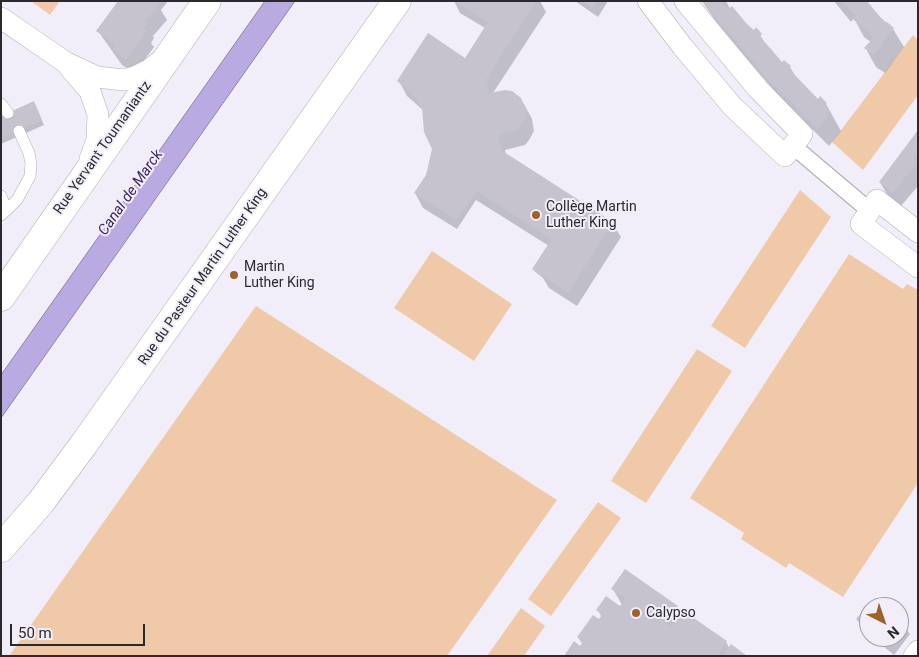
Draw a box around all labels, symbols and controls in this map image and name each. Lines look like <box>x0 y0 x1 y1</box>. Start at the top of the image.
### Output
street label: Rue Yervant Toumaniantz <box>51 78 155 218</box>
water label: Canal de Marck <box>95 147 167 239</box>
street label: Rue du Pasteur Martin Luther King <box>135 185 271 369</box>
place label: Collège Martin Luther King <box>546 199 637 232</box>
marker: Collège Martin Luther King <box>530 209 542 221</box>
place label: Martin Luther King <box>244 259 315 292</box>
marker: Martin Luther King <box>228 269 240 281</box>
north arrow <box>859 597 909 647</box>
place label: Calypso <box>646 605 696 621</box>
marker: Calypso <box>630 607 642 619</box>
scale bar <box>12 614 148 646</box>
text: N <box>884 623 902 642</box>
text: 50 m <box>18 624 52 642</box>

